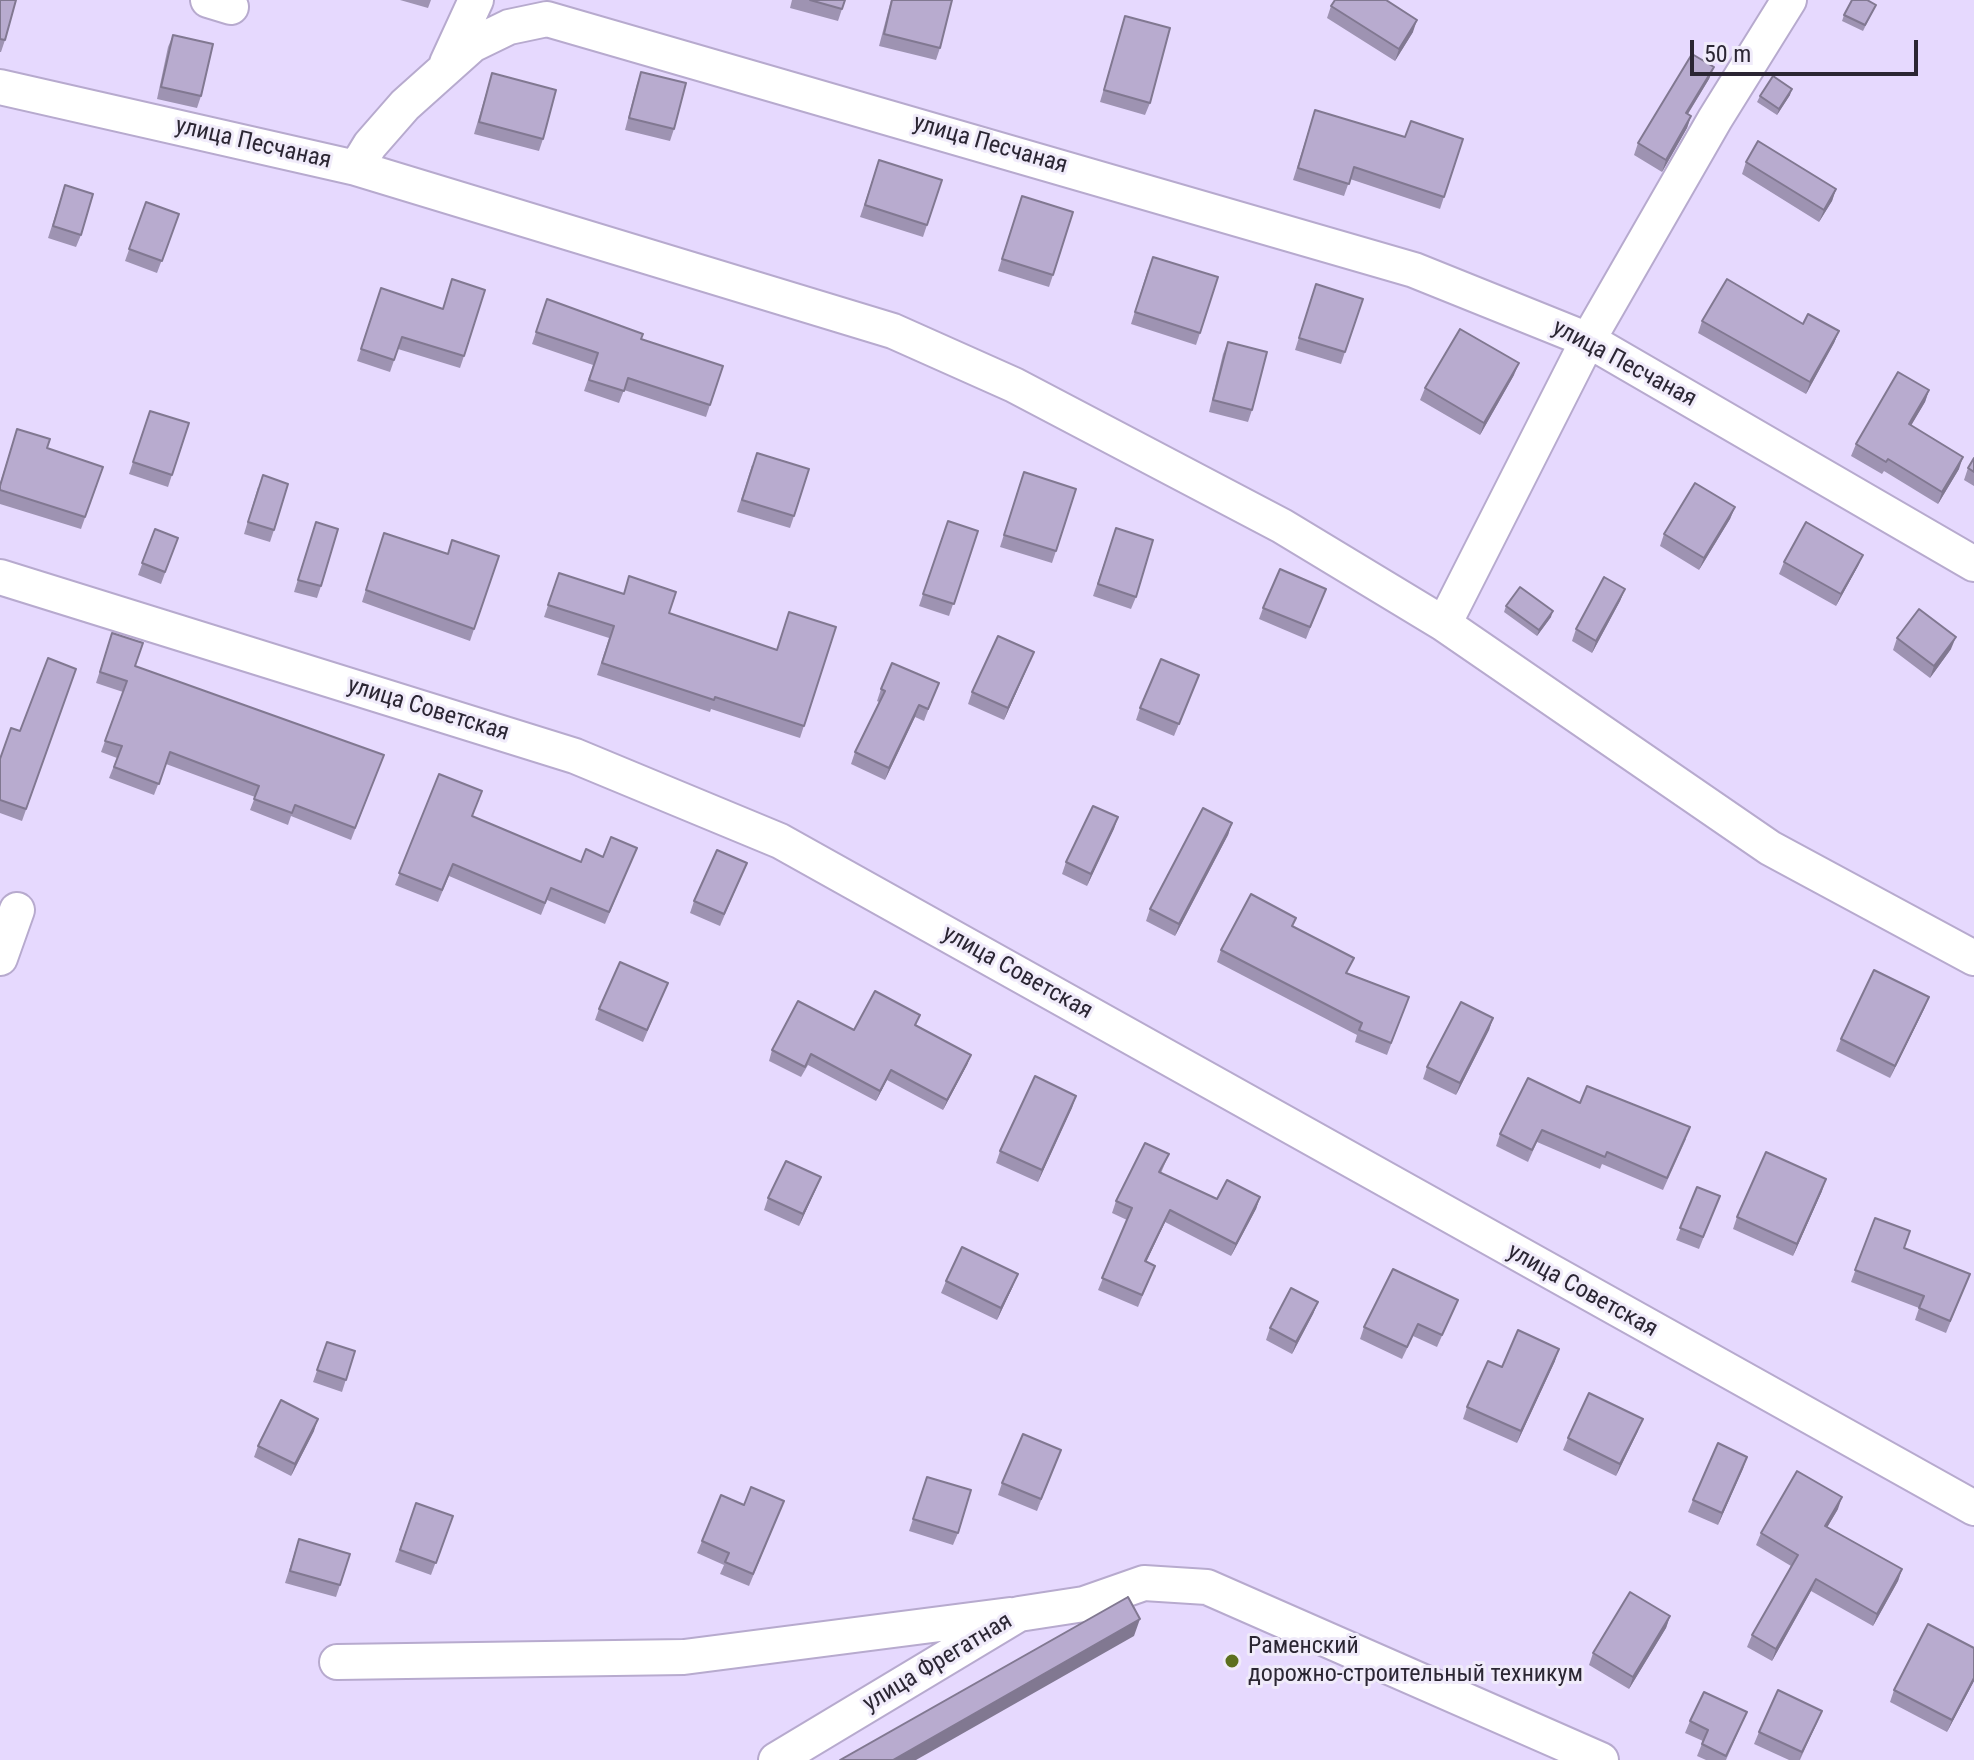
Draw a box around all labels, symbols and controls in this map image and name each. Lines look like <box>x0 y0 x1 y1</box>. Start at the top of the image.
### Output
scale bar <box>1694 24 1922 74</box>
text: 50 m <box>1704 40 1751 68</box>
street label: улица Песчаная <box>910 109 1070 181</box>
street label: улица Песчаная <box>172 112 334 176</box>
street label: улица Песчаная <box>1547 314 1701 414</box>
street label: улица Советская <box>344 672 512 748</box>
street label: улица Советская <box>937 920 1097 1026</box>
street label: улица Советская <box>1502 1238 1662 1344</box>
street label: улица Фрегатная <box>858 1607 1018 1719</box>
place label: Раменский дорожно-строительный техникум <box>1248 1633 1583 1689</box>
marker: Раменский дорожно-строительный техникум <box>1223 1652 1241 1670</box>

